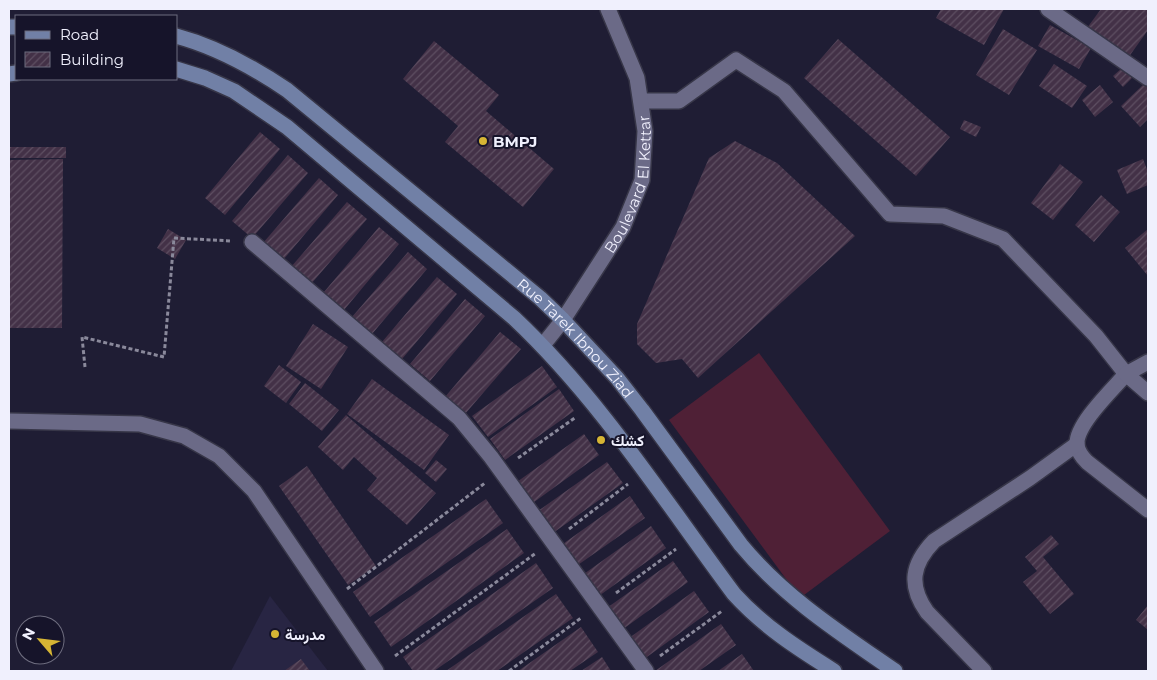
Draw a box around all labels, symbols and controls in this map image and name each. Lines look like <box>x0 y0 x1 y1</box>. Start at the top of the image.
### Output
legend <box>15 15 178 80</box>
text: Road <box>60 25 99 44</box>
text: Building <box>60 50 124 69</box>
street label: Boulevard El Kettar <box>599 114 655 256</box>
place label: BMPJ <box>493 132 537 151</box>
marker: BMPJ <box>477 135 489 147</box>
street label: Rue Tarek Ibnou Ziad <box>514 274 638 401</box>
place label: كشك <box>611 431 644 450</box>
marker: كشك <box>595 434 607 446</box>
north arrow <box>15 615 65 665</box>
text: N <box>18 625 39 643</box>
place label: مدرسة <box>285 625 326 644</box>
marker: مدرسة <box>269 628 281 640</box>

